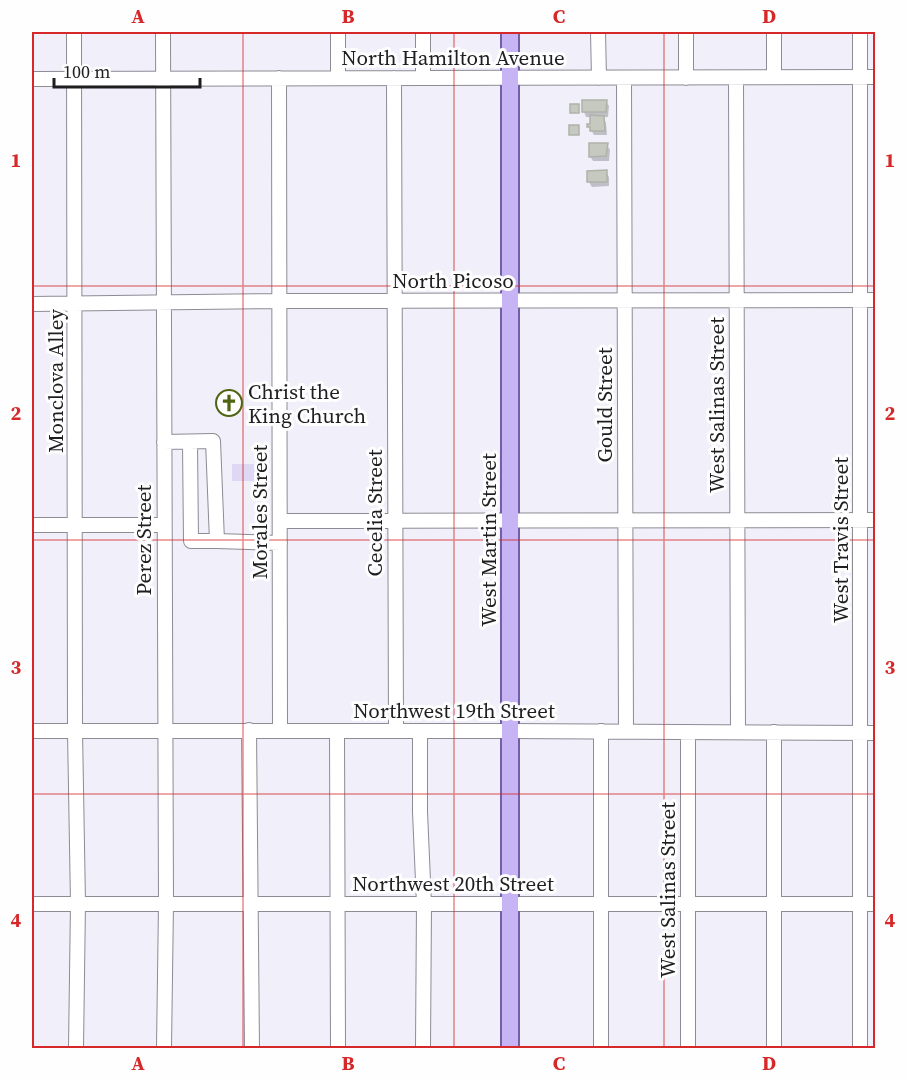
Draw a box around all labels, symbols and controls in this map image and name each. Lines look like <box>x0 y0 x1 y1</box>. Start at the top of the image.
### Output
text: A <box>131 2 145 30</box>
text: B <box>341 2 355 30</box>
text: C <box>553 2 565 30</box>
text: D <box>762 2 776 30</box>
street label: North Hamilton Avenue <box>341 43 565 72</box>
scale bar <box>54 51 200 89</box>
text: 100 m <box>63 59 110 84</box>
text: 1 <box>11 146 21 174</box>
text: 1 <box>885 146 895 174</box>
street label: North Picoso <box>392 266 514 295</box>
street label: Monclova Alley <box>41 309 70 453</box>
street label: West Salinas Street <box>702 317 731 493</box>
street label: Gould Street <box>590 347 619 463</box>
place label: Christ the King Church <box>248 377 366 430</box>
church icon: Christ the King Church <box>214 388 244 418</box>
text: 2 <box>11 399 22 427</box>
text: 2 <box>885 399 896 427</box>
street label: Morales Street <box>245 445 274 579</box>
street label: Cecelia Street <box>360 449 389 577</box>
street label: West Martin Street <box>474 453 503 627</box>
street label: West Travis Street <box>826 457 855 623</box>
street label: Perez Street <box>129 484 158 595</box>
text: 3 <box>11 653 22 681</box>
text: 3 <box>885 653 896 681</box>
street label: Northwest 19th Street <box>353 696 555 725</box>
street label: West Salinas Street <box>653 802 682 978</box>
street label: Northwest 20th Street <box>352 869 554 898</box>
text: 4 <box>11 906 22 934</box>
text: 4 <box>885 906 896 934</box>
text: A <box>131 1049 145 1077</box>
text: B <box>341 1049 355 1077</box>
text: C <box>553 1049 565 1077</box>
text: D <box>762 1049 776 1077</box>

